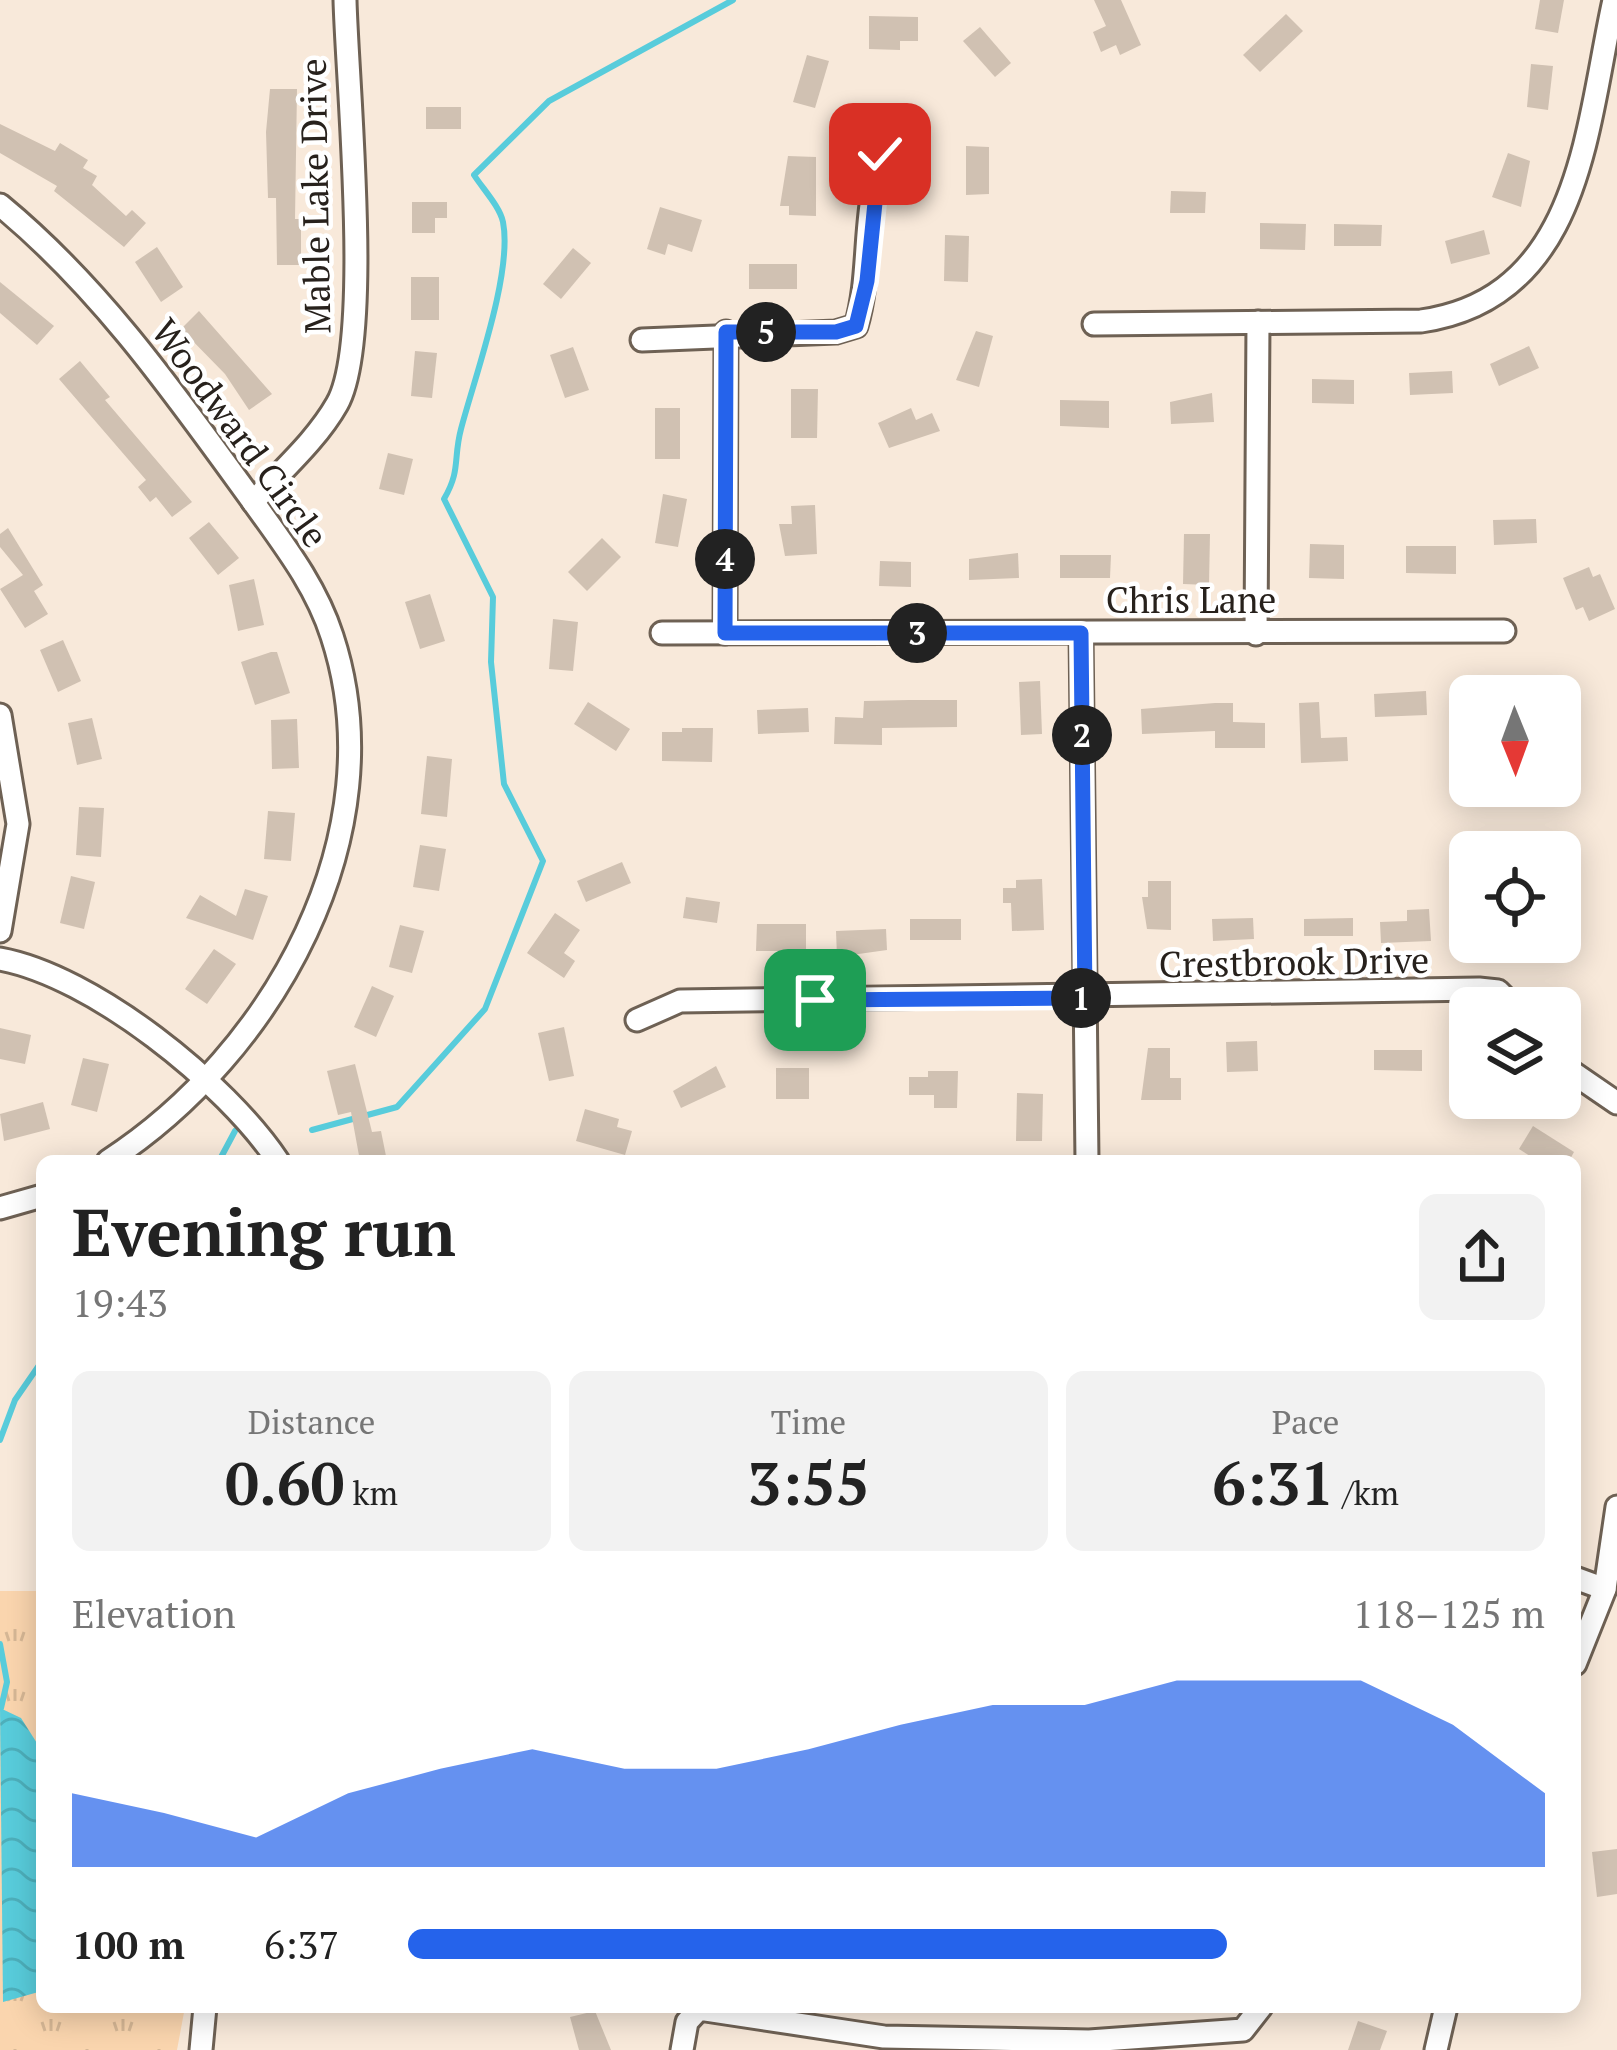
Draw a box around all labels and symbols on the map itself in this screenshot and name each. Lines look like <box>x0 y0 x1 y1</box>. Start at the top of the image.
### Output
street label: Mable Lake Drive <box>289 58 340 334</box>
pin <box>829 103 931 205</box>
pin: 5 <box>736 302 796 362</box>
street label: Woodward Circle <box>142 309 339 556</box>
pin: 4 <box>695 529 755 589</box>
street label: Chris Lane <box>1106 576 1276 623</box>
pin: 3 <box>887 603 947 663</box>
north arrow <box>1449 675 1581 807</box>
pin: 2 <box>1052 705 1112 765</box>
street label: Crestbrook Drive <box>1158 936 1430 987</box>
pin <box>764 949 866 1051</box>
pin: 1 <box>1051 968 1111 1028</box>

